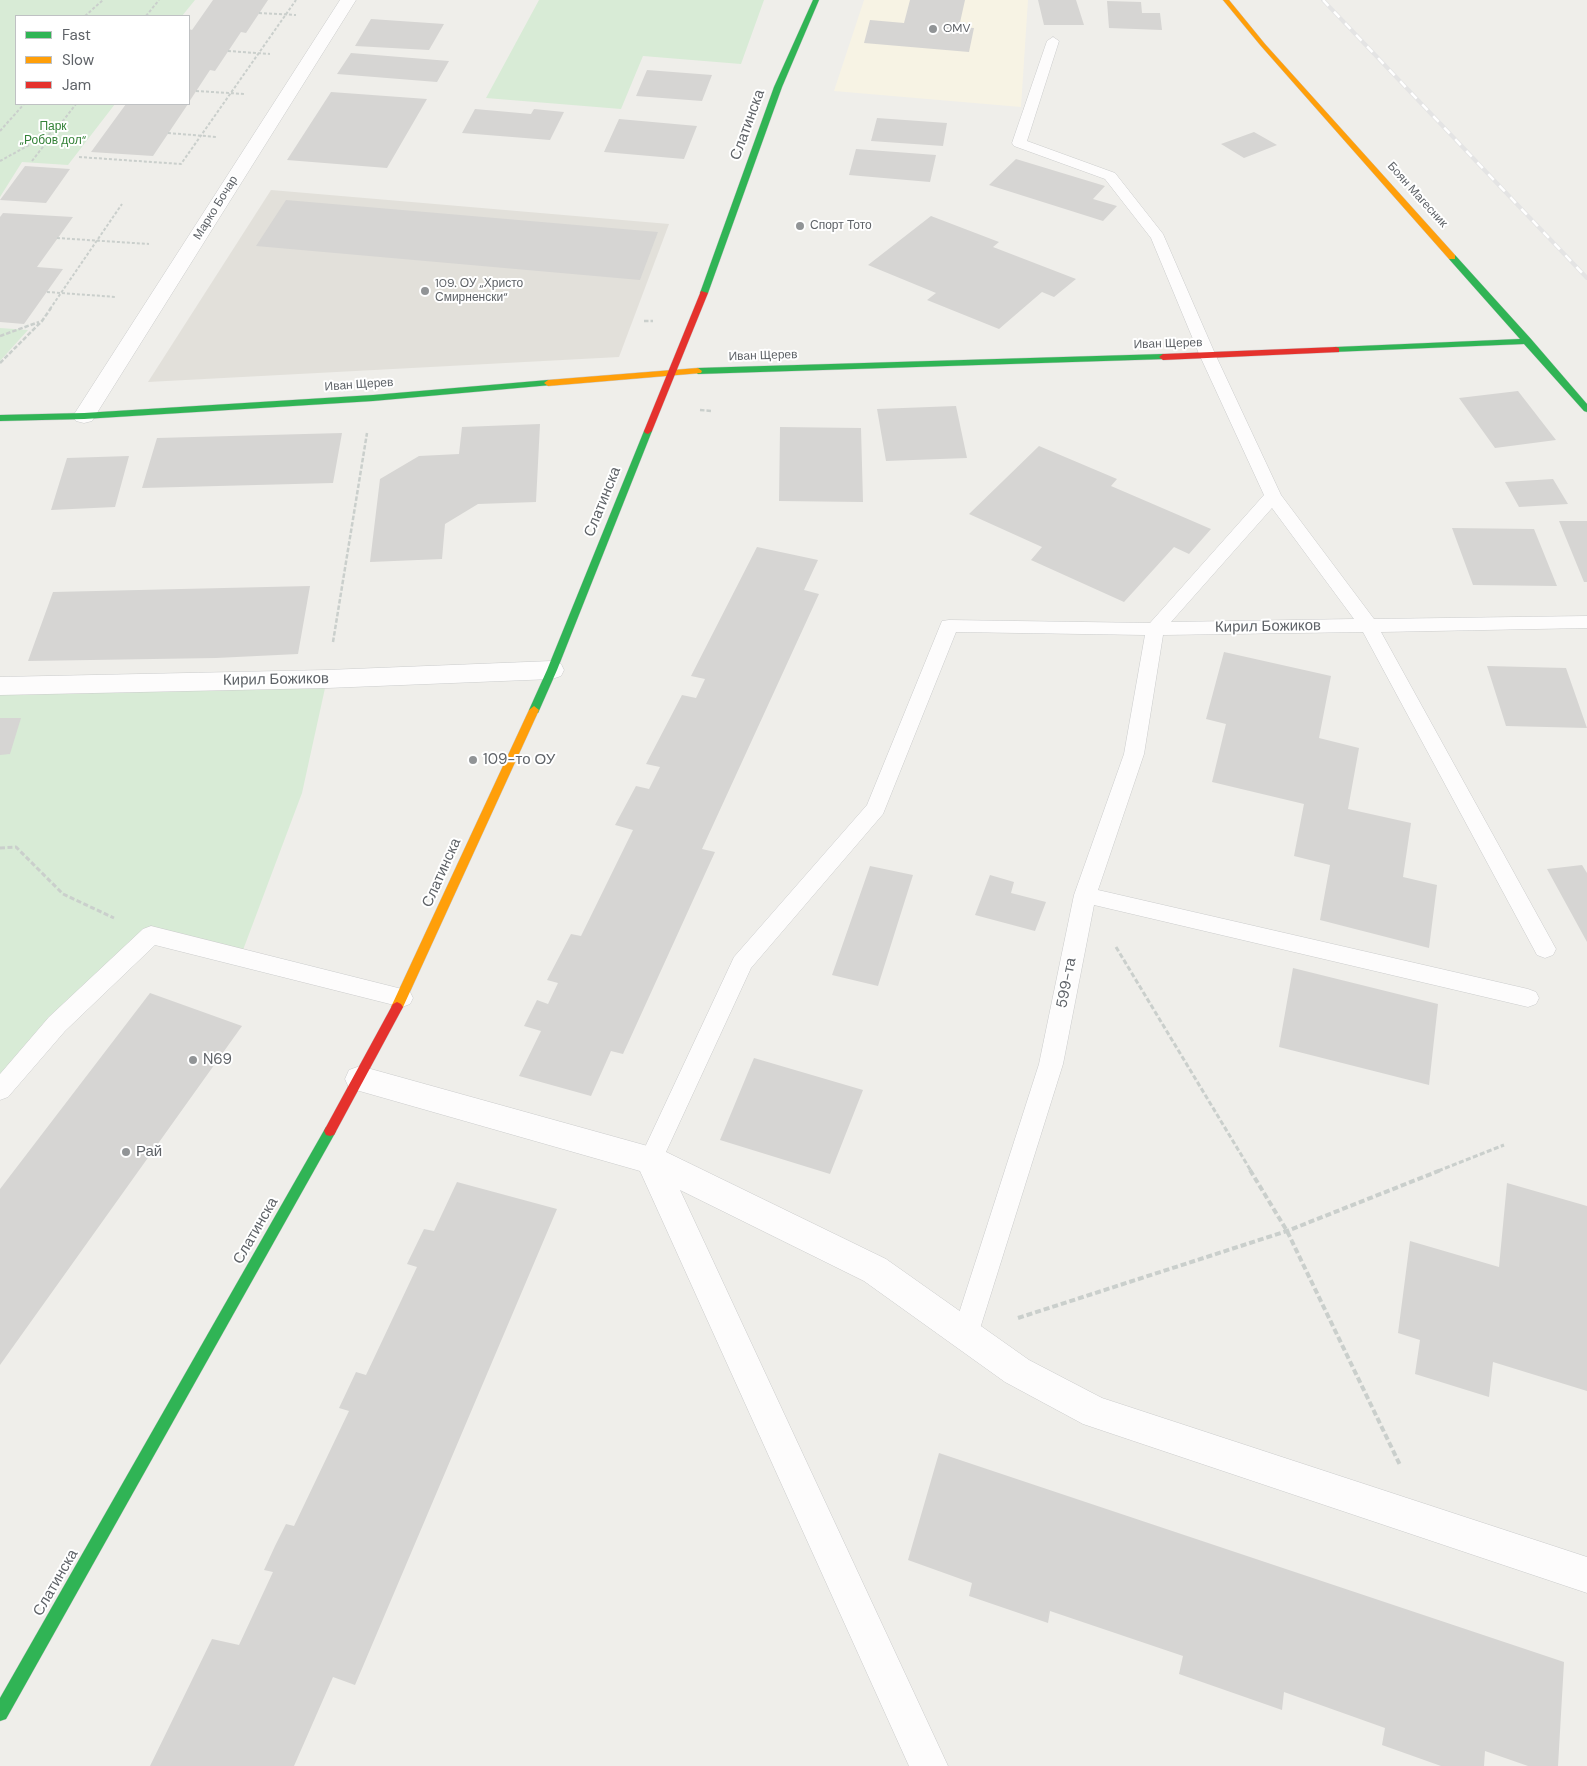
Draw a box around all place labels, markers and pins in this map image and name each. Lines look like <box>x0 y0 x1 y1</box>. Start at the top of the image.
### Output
place label: OMV <box>943 22 970 36</box>
marker: OMV <box>927 23 939 35</box>
place label: Спорт Тото <box>810 219 872 233</box>
marker: Спорт Тото <box>794 220 806 232</box>
place label: 109. ОУ „Христо Смирненски“ <box>435 277 523 305</box>
marker: 109. ОУ „Христо Смирненски“ <box>419 285 431 297</box>
place label: 109-то ОУ <box>483 751 555 769</box>
marker: 109-то ОУ <box>467 754 479 766</box>
place label: N69 <box>203 1051 232 1069</box>
marker: N69 <box>187 1054 199 1066</box>
place label: Рай <box>136 1143 162 1161</box>
marker: Рай <box>120 1146 132 1158</box>

